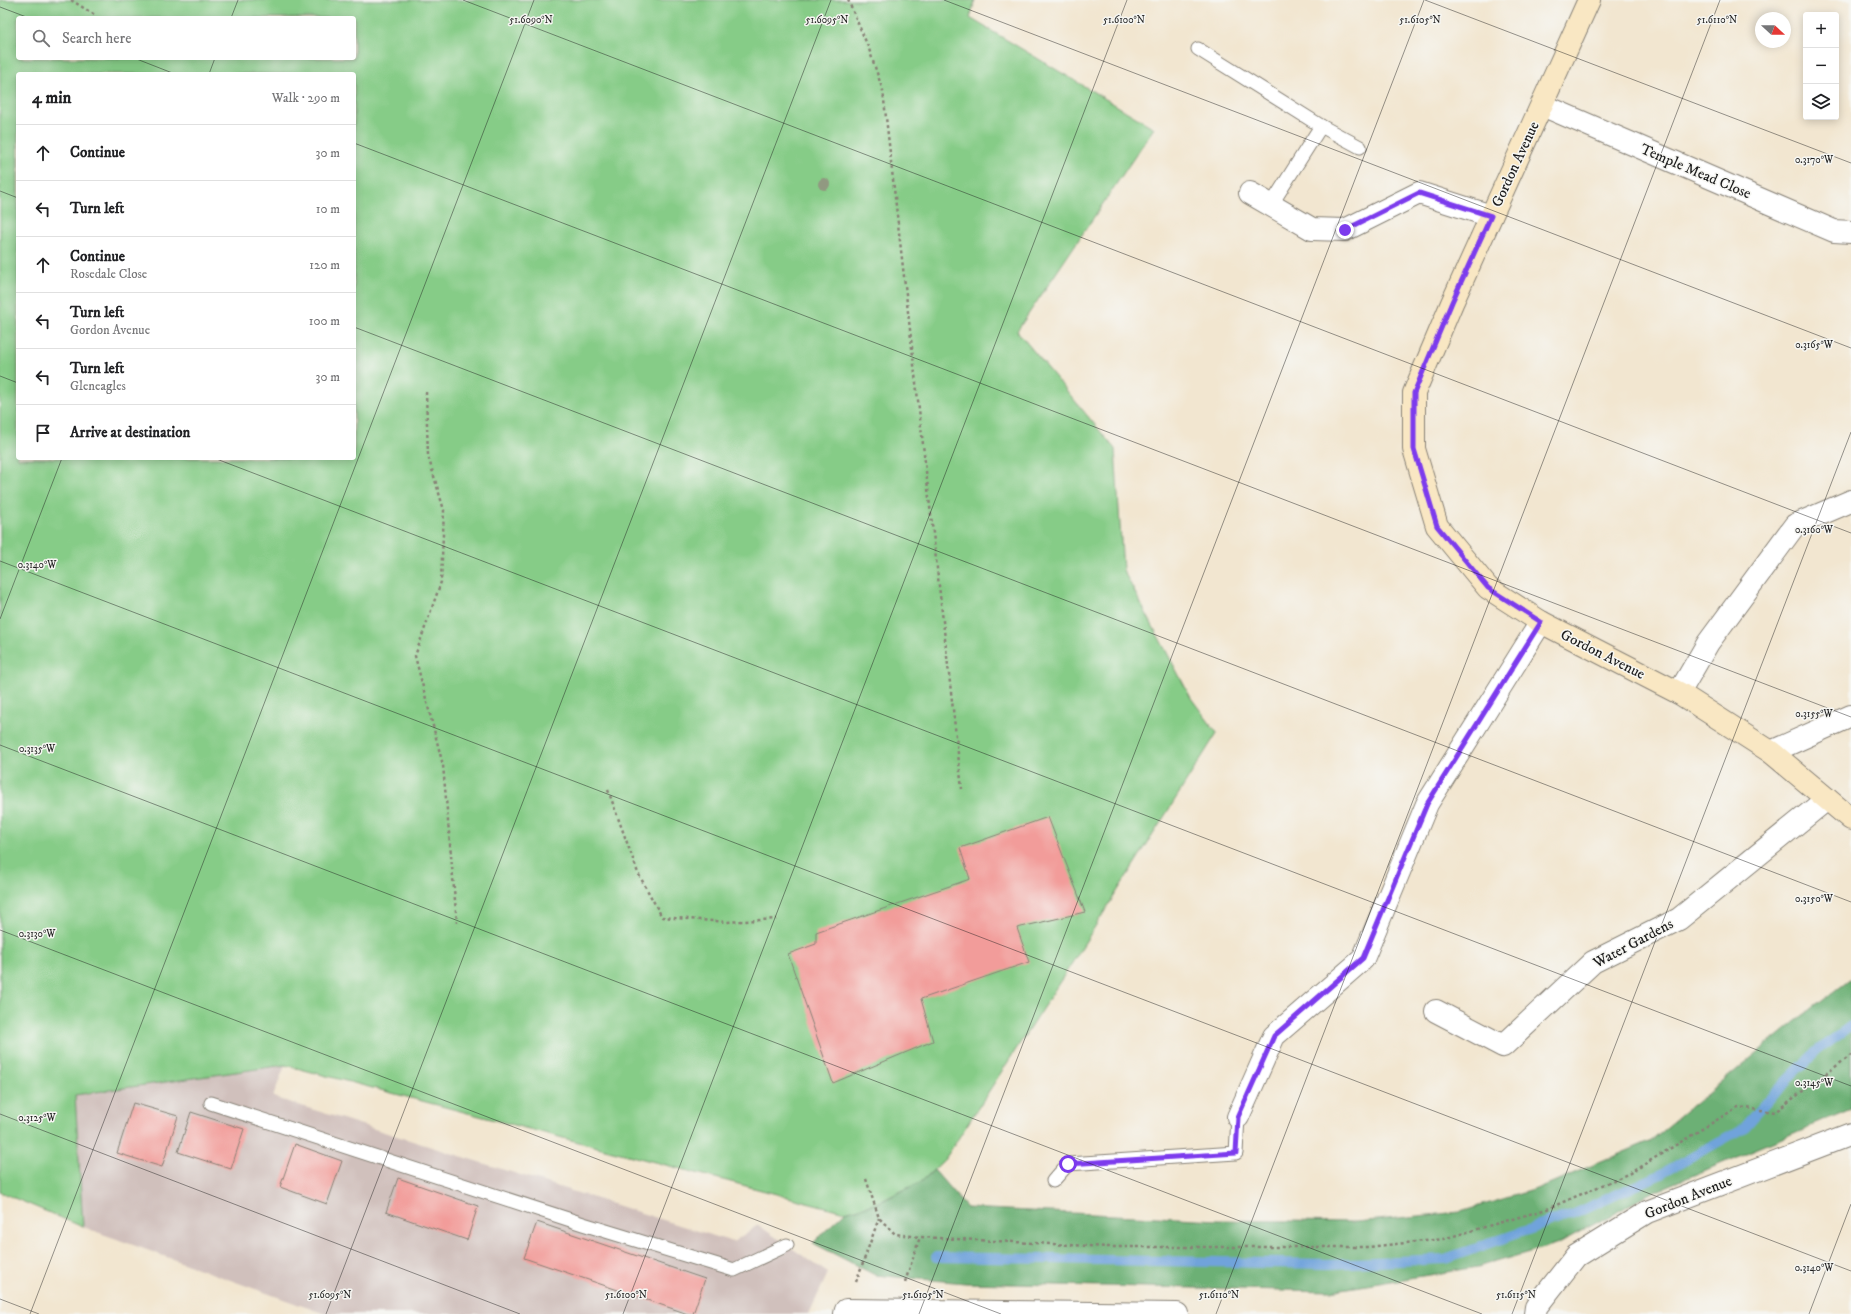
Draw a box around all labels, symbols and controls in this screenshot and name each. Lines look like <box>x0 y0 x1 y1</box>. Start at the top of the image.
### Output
north arrow <box>1755 12 1791 48</box>
map controls <box>1803 12 1839 120</box>
button: + <box>1803 12 1839 48</box>
text: 51.6090°N <box>509 14 553 26</box>
text: 51.6095°N <box>806 14 848 26</box>
text: 51.6100°N <box>1103 14 1145 26</box>
text: 51.6105°N <box>1399 14 1441 26</box>
text: 51.6110°N <box>1697 14 1737 26</box>
search box <box>16 16 356 60</box>
icon: search <box>30 27 52 49</box>
text: Search here <box>62 29 131 48</box>
button: − <box>1803 48 1839 84</box>
button: layers <box>1803 84 1839 120</box>
text: 4 min <box>32 87 71 109</box>
text: Walk · 290 m <box>272 90 340 106</box>
street label: Gordon Avenue <box>1487 118 1544 210</box>
street label: Temple Mead Close <box>1638 140 1754 203</box>
icon: ahead <box>32 142 54 164</box>
text: Continue <box>70 143 125 162</box>
text: 30 m <box>316 145 340 161</box>
text: 0.3170°W <box>1795 154 1834 166</box>
icon: left <box>32 198 54 220</box>
text: Turn left <box>70 199 124 218</box>
text: 10 m <box>316 201 340 217</box>
route end <box>1336 221 1354 239</box>
text: Continue <box>70 247 125 266</box>
icon: ahead <box>32 254 54 276</box>
text: 120 m <box>309 257 340 273</box>
text: Rosedale Close <box>70 266 147 282</box>
text: Turn left <box>70 303 124 322</box>
icon: left <box>32 310 54 332</box>
text: 100 m <box>309 313 340 329</box>
text: Gordon Avenue <box>70 322 150 338</box>
text: 0.3165°W <box>1795 339 1834 351</box>
text: Turn left <box>70 359 124 378</box>
icon: left <box>32 366 54 388</box>
text: 30 m <box>316 369 340 385</box>
text: Gleneagles <box>70 378 126 394</box>
icon: arrive <box>32 422 54 444</box>
text: Arrive at destination <box>70 423 190 442</box>
text: 0.3160°W <box>1795 524 1834 536</box>
text: 0.3140°W <box>18 559 57 571</box>
street label: Gordon Avenue <box>1557 625 1648 684</box>
text: 0.3155°W <box>1795 708 1834 720</box>
text: 0.3135°W <box>19 743 56 755</box>
text: 0.3150°W <box>1795 893 1834 905</box>
street label: Water Gardens <box>1589 914 1677 973</box>
text: 0.3130°W <box>19 928 56 940</box>
text: 0.3145°W <box>1795 1077 1834 1089</box>
text: 0.3125°W <box>18 1112 57 1124</box>
route start <box>1059 1155 1077 1173</box>
street label: Gordon Avenue <box>1642 1171 1735 1224</box>
text: 0.3140°W <box>1795 1262 1834 1274</box>
text: 51.6095°N <box>309 1289 351 1301</box>
text: 51.6100°N <box>605 1289 647 1301</box>
text: 51.6105°N <box>902 1289 944 1301</box>
text: 51.6110°N <box>1199 1289 1239 1301</box>
text: 51.6115°N <box>1496 1289 1536 1301</box>

